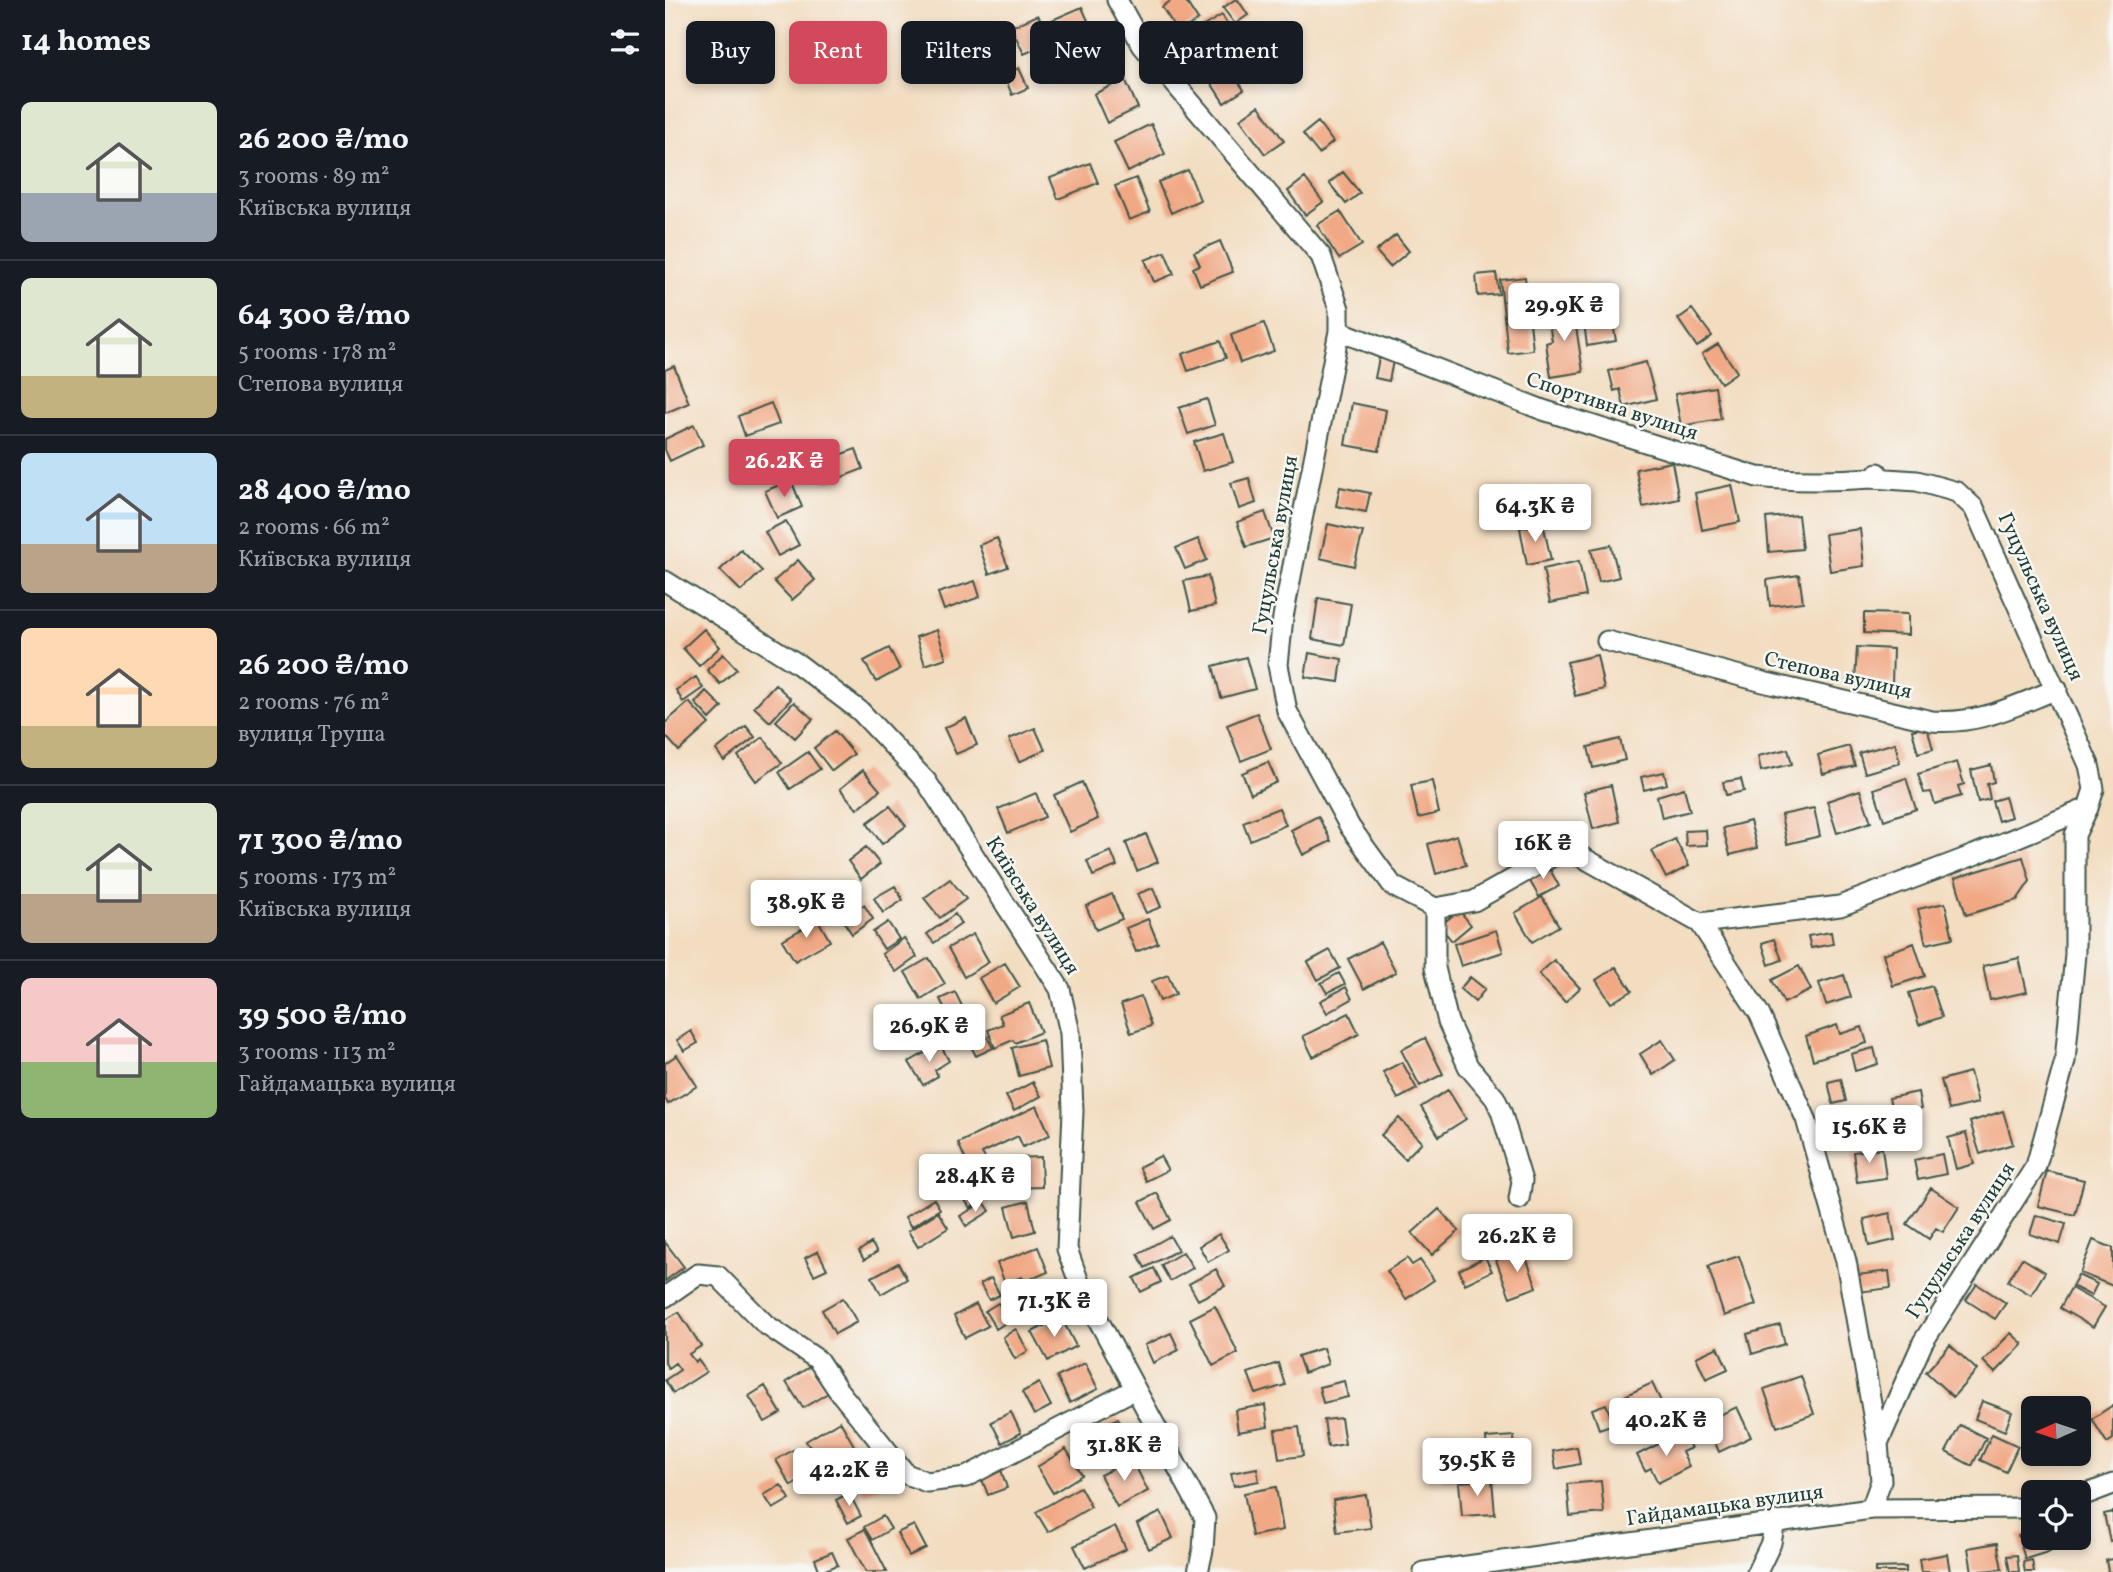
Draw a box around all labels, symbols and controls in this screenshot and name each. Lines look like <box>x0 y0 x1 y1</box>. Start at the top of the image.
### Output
text: 14 homes <box>21 21 151 63</box>
chip: Buy <box>686 21 775 84</box>
chip: Rent <box>789 21 887 84</box>
chip: Filters <box>901 21 1016 84</box>
chip: New <box>1030 21 1125 84</box>
chip: Apartment <box>1139 21 1303 84</box>
icon: filters <box>606 23 644 61</box>
text: 26 200 ₴/mo <box>238 119 409 161</box>
icon: home <box>77 130 161 214</box>
text: 3 rooms · 89 m² <box>238 161 390 193</box>
text: Київська вулиця <box>238 193 411 225</box>
pin: 29.9K ₴ <box>1499 284 1629 343</box>
text: 29.9K ₴ <box>1524 290 1604 322</box>
text: 64 300 ₴/mo <box>238 295 411 337</box>
icon: home <box>77 306 161 390</box>
text: 5 rooms · 178 m² <box>238 337 396 369</box>
street label: Спортивна вулиця <box>1522 366 1702 448</box>
text: Степова вулиця <box>238 369 403 401</box>
pin: 26.2K ₴ <box>719 440 849 499</box>
text: 26.2K ₴ <box>745 446 823 478</box>
street label: Гуцульська вулиця <box>1246 453 1306 637</box>
text: 28 400 ₴/mo <box>238 470 411 512</box>
icon: home <box>77 481 161 565</box>
pin: 64.3K ₴ <box>1470 484 1600 544</box>
text: 64.3K ₴ <box>1495 491 1575 523</box>
street label: Гуцульська вулиця <box>1990 508 2090 686</box>
text: 2 rooms · 66 m² <box>238 512 390 544</box>
text: Київська вулиця <box>238 544 411 576</box>
text: 26 200 ₴/mo <box>238 645 409 687</box>
street label: Степова вулиця <box>1761 645 1915 707</box>
icon: home <box>77 656 161 740</box>
text: 2 rooms · 76 m² <box>238 687 389 719</box>
text: вулиця Труша <box>238 719 386 751</box>
text: 71 300 ₴/mo <box>238 820 403 862</box>
pin: 16K ₴ <box>1494 822 1592 881</box>
text: 16K ₴ <box>1514 828 1572 860</box>
icon: home <box>77 831 161 915</box>
street label: Київська вулиця <box>978 831 1086 981</box>
text: 5 rooms · 173 m² <box>238 862 396 894</box>
pin: 38.9K ₴ <box>741 880 871 940</box>
text: 38.9K ₴ <box>767 887 845 919</box>
text: Київська вулиця <box>238 894 411 926</box>
text: 39 500 ₴/mo <box>238 995 407 1037</box>
pin: 26.9K ₴ <box>864 1004 994 1064</box>
icon: home <box>77 1006 161 1090</box>
text: 26.9K ₴ <box>889 1011 969 1043</box>
text: 3 rooms · 113 m² <box>238 1037 396 1069</box>
text: Гайдамацька вулиця <box>238 1069 456 1101</box>
pin: 15.6K ₴ <box>1804 1106 1934 1165</box>
text: 15.6K ₴ <box>1831 1112 1907 1144</box>
pin: 28.4K ₴ <box>910 1154 1040 1214</box>
street label: Гуцульська вулиця <box>1899 1157 2023 1325</box>
text: 28.4K ₴ <box>935 1161 1015 1193</box>
pin: 26.2K ₴ <box>1452 1214 1582 1274</box>
text: 26.2K ₴ <box>1478 1221 1556 1253</box>
pin: 71.3K ₴ <box>989 1280 1119 1339</box>
text: 71.3K ₴ <box>1017 1286 1091 1318</box>
north arrow <box>2021 1396 2091 1466</box>
map controls <box>2021 1396 2091 1550</box>
pin: 40.2K ₴ <box>1601 1398 1731 1458</box>
text: 40.2K ₴ <box>1625 1405 1707 1437</box>
pin: 31.8K ₴ <box>1059 1424 1189 1483</box>
text: 31.8K ₴ <box>1086 1430 1162 1462</box>
pin: 39.5K ₴ <box>1412 1438 1542 1498</box>
text: 39.5K ₴ <box>1438 1445 1516 1477</box>
pin: 42.2K ₴ <box>784 1448 914 1508</box>
text: 42.2K ₴ <box>809 1455 889 1487</box>
street label: Гайдамацька вулиця <box>1625 1478 1825 1534</box>
button: locate <box>2021 1480 2091 1550</box>

